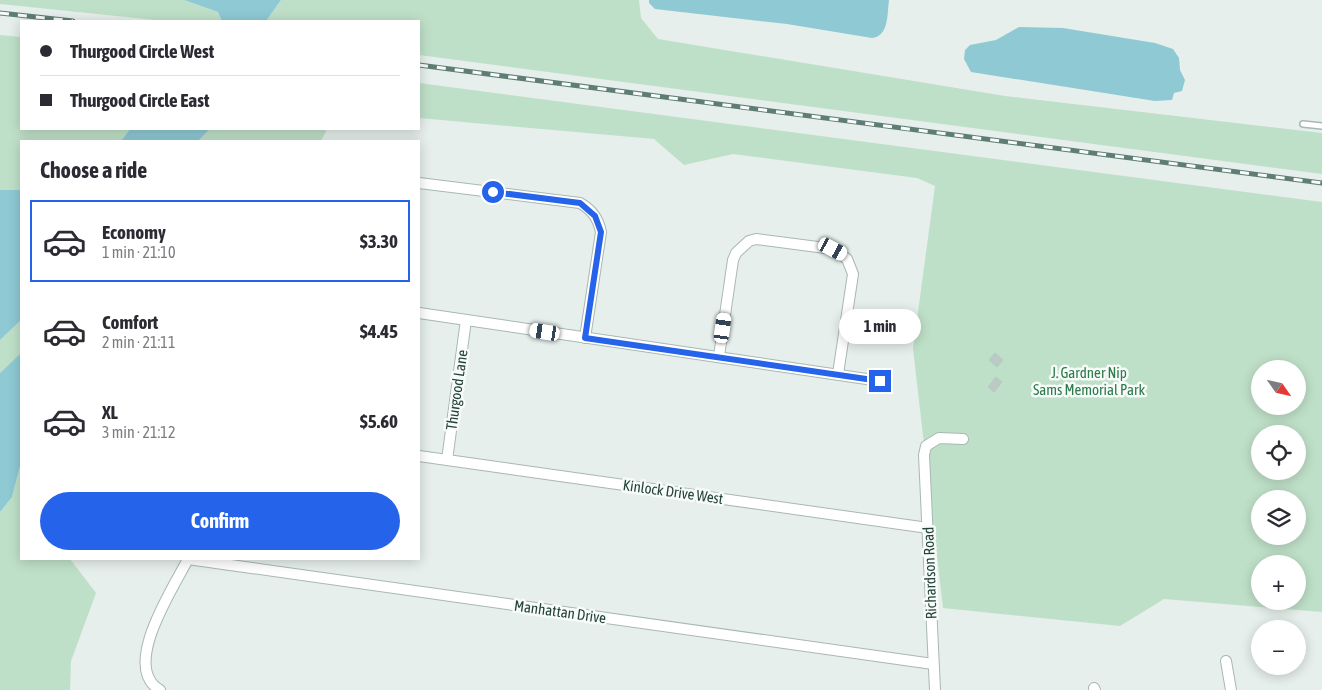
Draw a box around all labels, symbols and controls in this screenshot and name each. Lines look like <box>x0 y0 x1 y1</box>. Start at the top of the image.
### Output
text: Thurgood Circle West <box>70 40 214 62</box>
text: Thurgood Circle East <box>70 89 209 111</box>
text: Choose a ride <box>40 157 147 183</box>
route start <box>482 181 504 203</box>
icon: car <box>42 219 87 264</box>
text: Economy <box>102 221 166 243</box>
text: $3.30 <box>360 230 398 252</box>
car <box>816 235 849 263</box>
text: 1 min · 21:10 <box>102 243 175 261</box>
callout: 1 min <box>839 308 921 344</box>
icon: car <box>42 309 87 354</box>
text: Comfort <box>102 311 158 333</box>
car <box>713 312 732 344</box>
text: 1 min <box>864 317 896 335</box>
text: $4.45 <box>360 320 398 342</box>
car <box>529 322 560 342</box>
text: 2 min · 21:11 <box>102 333 175 351</box>
street label: Thurgood Lane <box>442 348 471 431</box>
north arrow <box>1251 360 1306 415</box>
map controls <box>1251 360 1306 675</box>
park label: J. Gardner Nip Sams Memorial Park <box>1033 364 1145 398</box>
route end <box>869 370 891 392</box>
icon: car <box>42 399 87 444</box>
text: XL <box>102 401 118 423</box>
text: $5.60 <box>360 410 398 432</box>
text: 3 min · 21:12 <box>102 423 175 441</box>
button: locate <box>1251 425 1306 480</box>
street label: Kinlock Drive West <box>622 476 724 507</box>
button: layers <box>1251 490 1306 545</box>
button: Confirm <box>40 492 400 550</box>
street label: Richardson Road <box>919 526 940 620</box>
button: + <box>1251 555 1306 610</box>
street label: Manhattan Drive <box>513 597 607 626</box>
button: − <box>1251 620 1306 675</box>

